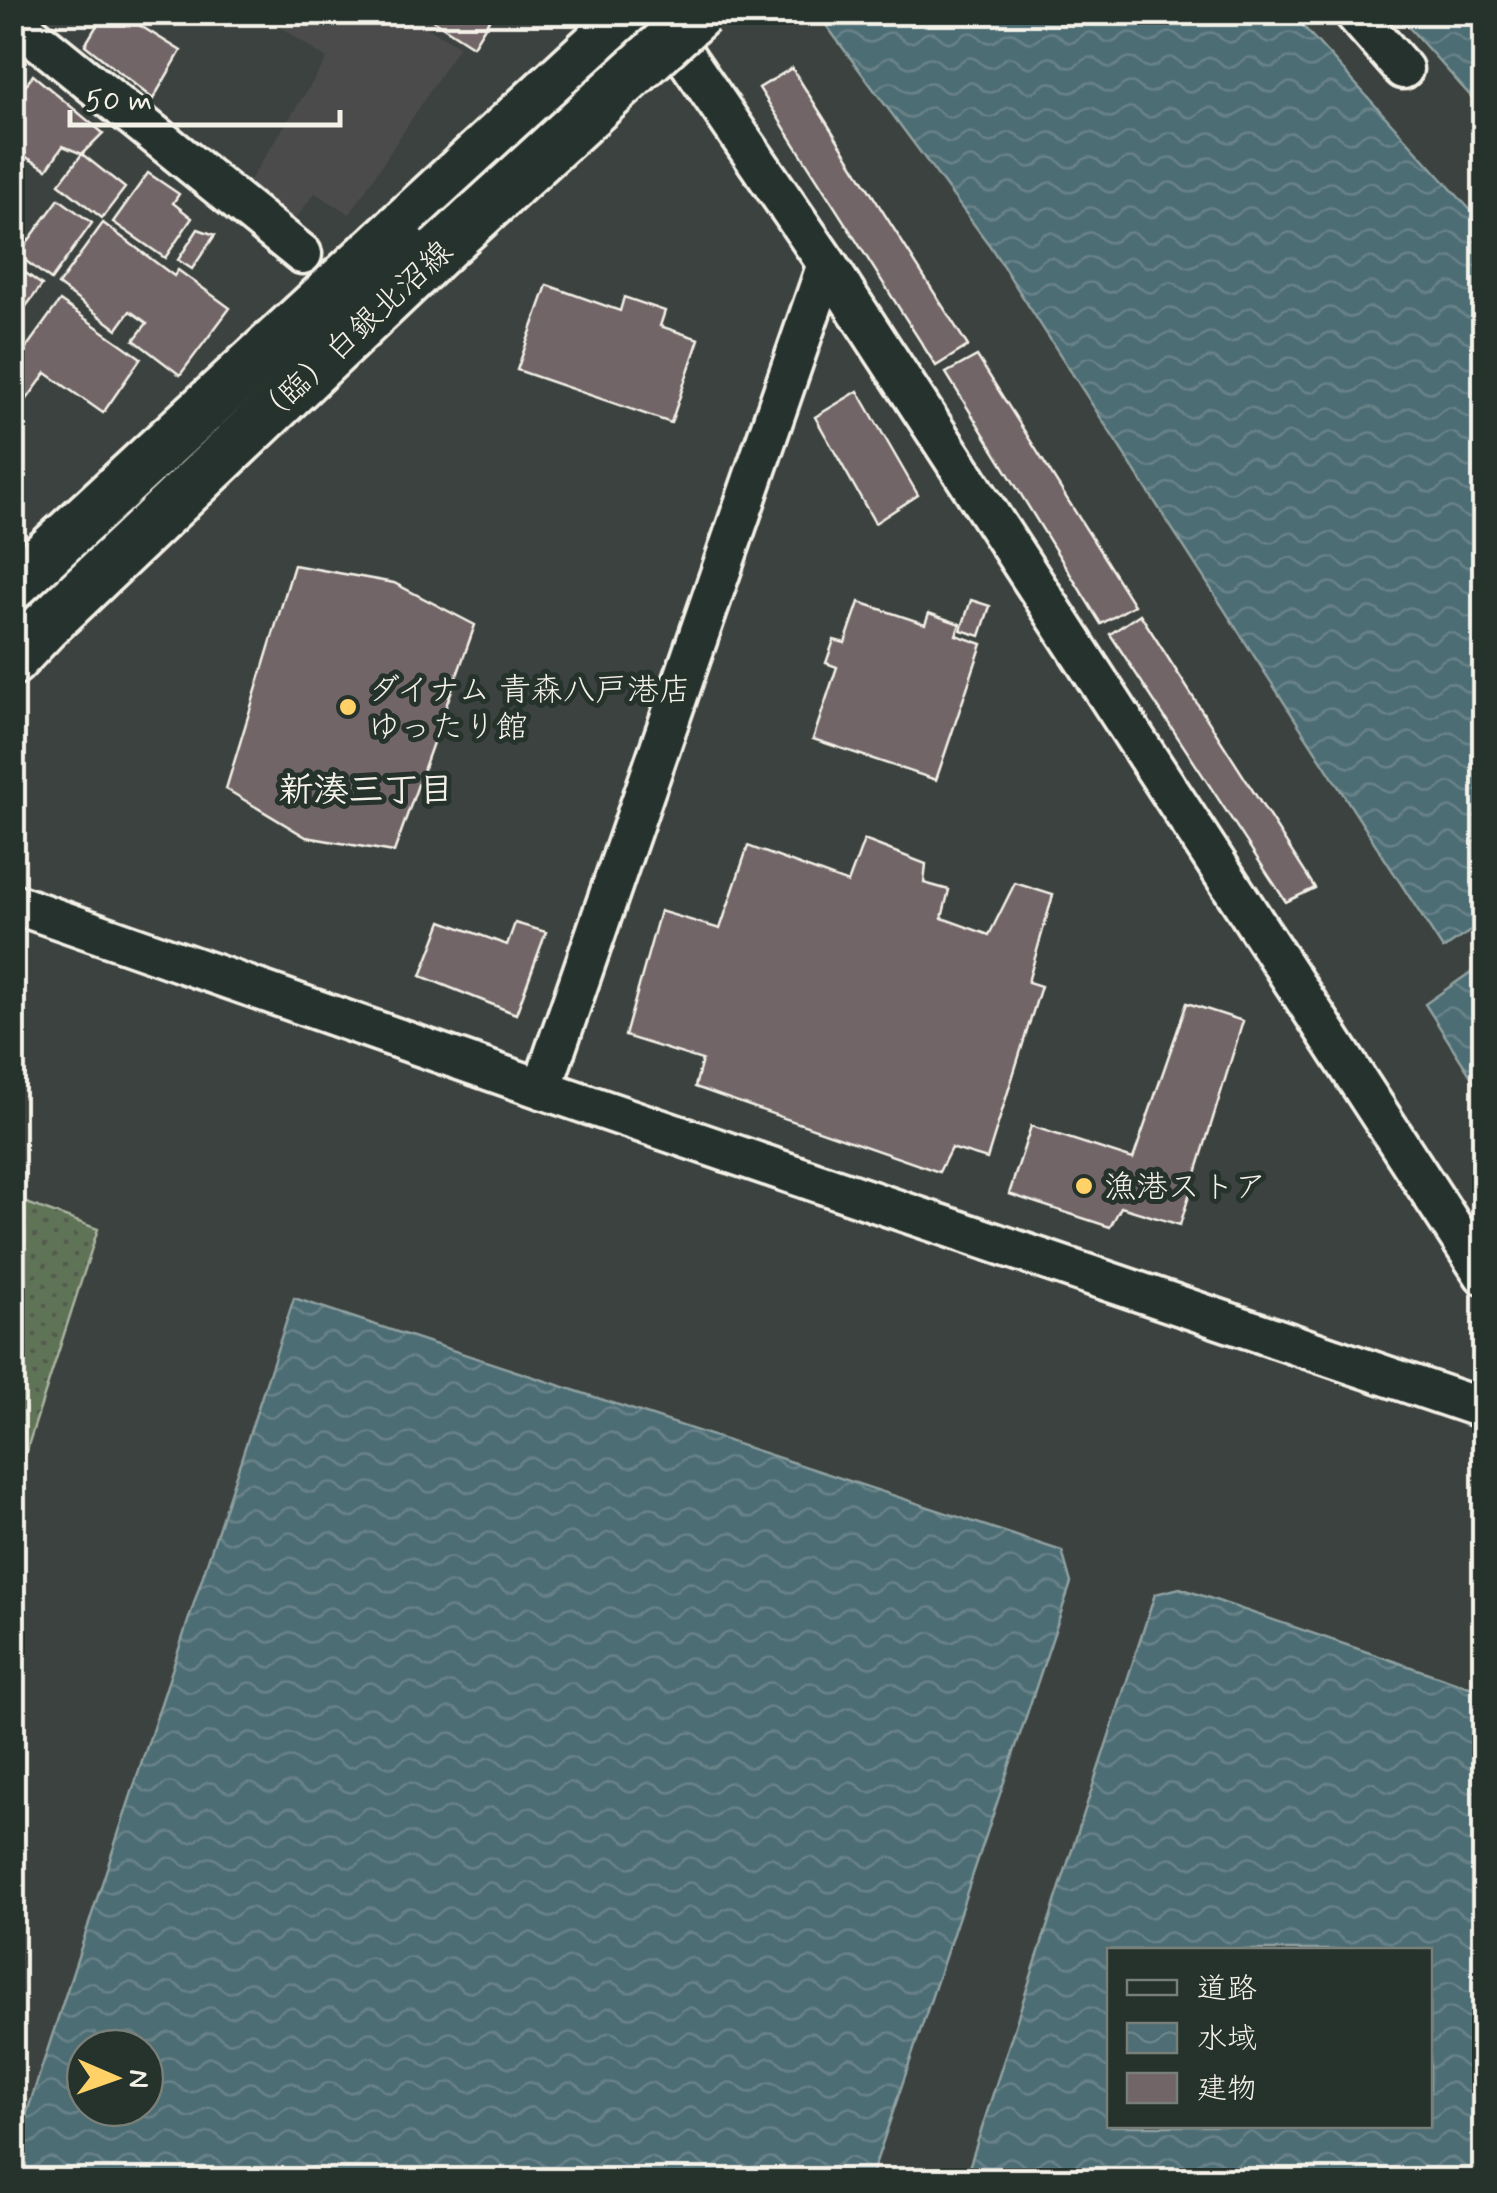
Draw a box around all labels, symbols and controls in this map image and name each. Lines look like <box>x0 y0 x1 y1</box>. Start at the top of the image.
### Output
scale bar <box>70 65 340 127</box>
text: 50 m <box>85 82 152 121</box>
street label: （臨）白銀北沼線 <box>246 232 462 437</box>
place label: ダイナム 青森八戸港店 ゆったり館 <box>368 670 691 749</box>
marker: ダイナム 青森八戸港店 ゆったり館 <box>337 696 359 718</box>
district label: 新湊三丁目 <box>278 768 454 814</box>
place label: 漁港ストア <box>1104 1167 1267 1209</box>
marker: 漁港ストア <box>1073 1175 1095 1197</box>
legend <box>1107 1948 1432 2128</box>
text: 道路 <box>1197 1970 1257 2009</box>
text: 水域 <box>1197 2020 1257 2059</box>
north arrow <box>65 2028 165 2128</box>
text: N <box>119 2069 156 2089</box>
text: 建物 <box>1197 2070 1257 2109</box>

